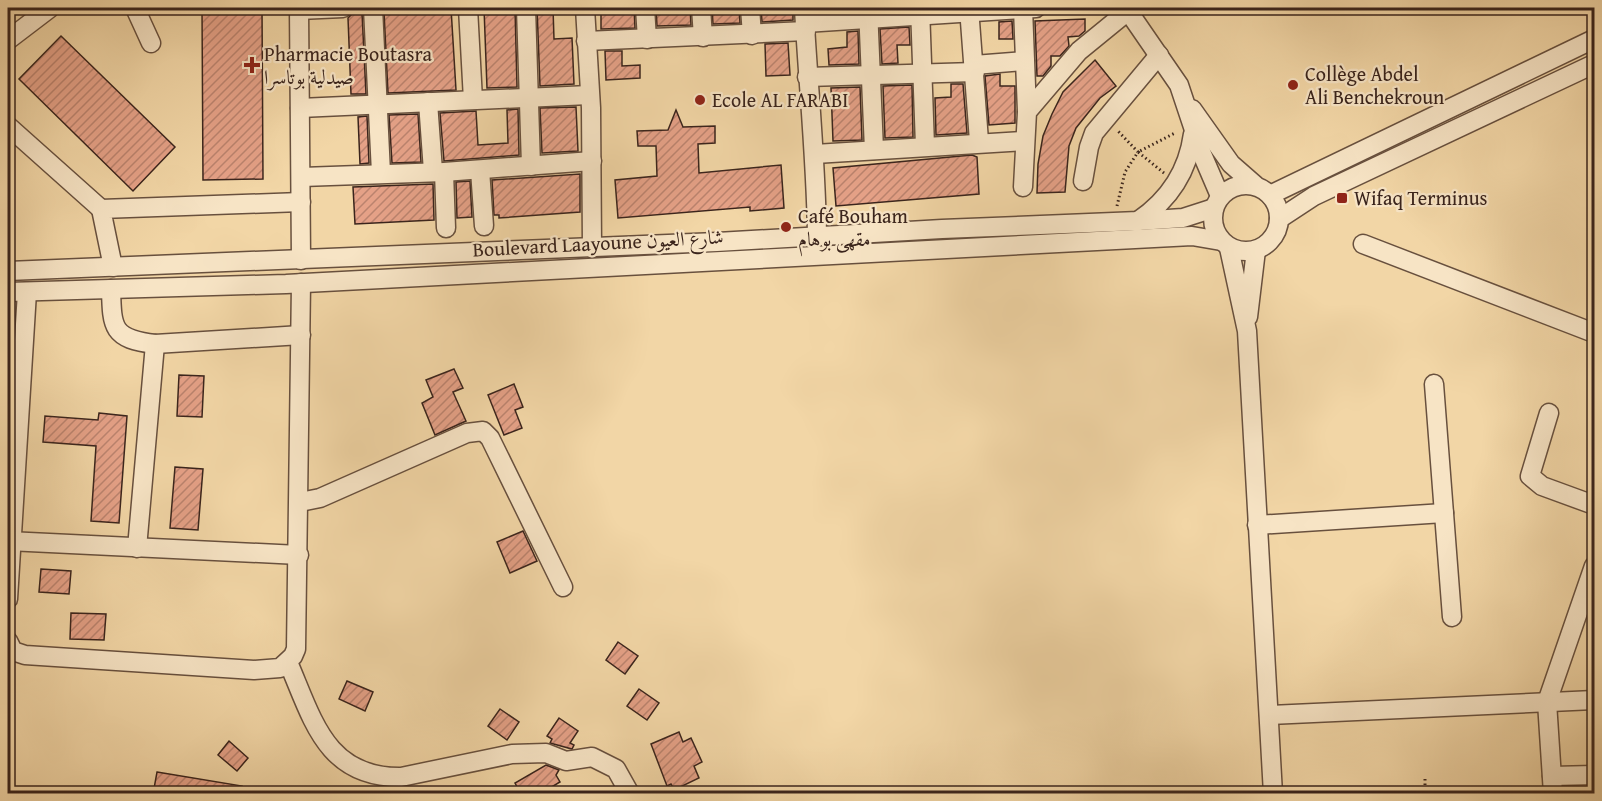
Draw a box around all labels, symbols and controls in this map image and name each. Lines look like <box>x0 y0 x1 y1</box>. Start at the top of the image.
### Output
place label: Pharmacie Boutasra صيدلية بوتاسرا <box>264 39 433 91</box>
marker: Pharmacie Boutasra صيدلية بوتاسرا <box>245 58 259 72</box>
place label: Collège Abdel Ali Benchekroun <box>1305 59 1444 111</box>
marker: Collège Abdel Ali Benchekroun <box>1286 78 1300 92</box>
place label: Ecole AL FARABI <box>712 85 848 114</box>
marker: Ecole AL FARABI <box>693 93 707 107</box>
place label: Wifaq Terminus <box>1354 183 1487 212</box>
marker: Wifaq Terminus <box>1335 191 1349 205</box>
place label: Café Bouham مقهى بوهام <box>798 201 909 257</box>
marker: Café Bouham مقهى بوهام <box>779 220 793 234</box>
street label: Boulevard Laayoune شارع العيون <box>472 221 724 268</box>

